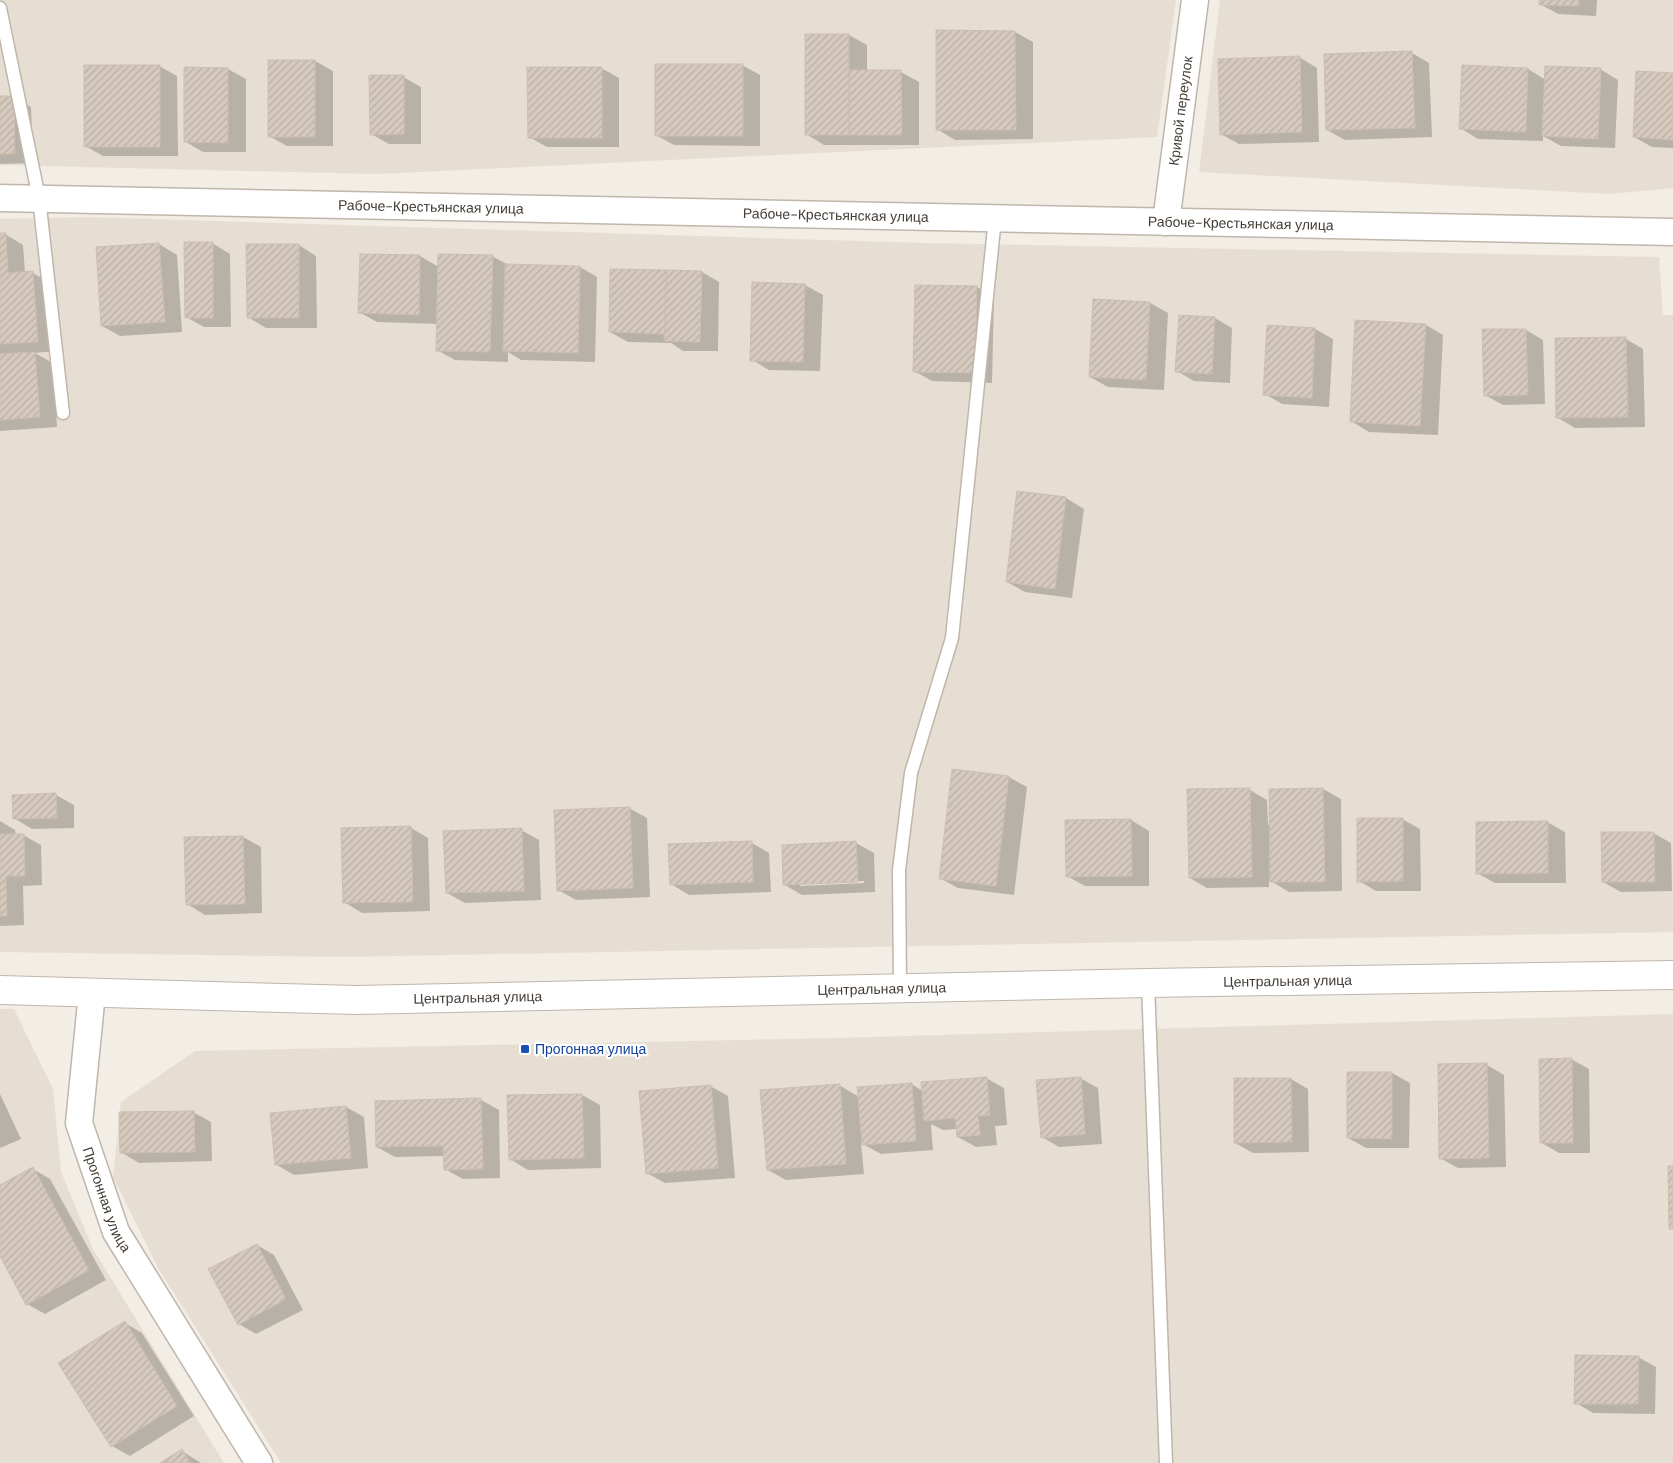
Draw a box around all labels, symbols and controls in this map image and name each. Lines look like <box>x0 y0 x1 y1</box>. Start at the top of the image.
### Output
street label: Кривой переулок <box>1164 54 1197 167</box>
street label: Рабоче-Крестьянская улица <box>338 196 524 218</box>
street label: Рабоче-Крестьянская улица <box>743 204 929 226</box>
street label: Рабоче-Крестьянская улица <box>1148 212 1334 234</box>
street label: Центральная улица <box>1223 971 1352 991</box>
street label: Центральная улица <box>817 978 947 999</box>
street label: Центральная улица <box>413 987 543 1008</box>
place label: Прогонная улица <box>535 1040 646 1058</box>
marker: Прогонная улица <box>519 1043 531 1055</box>
street label: Прогонная улица <box>79 1144 135 1256</box>

